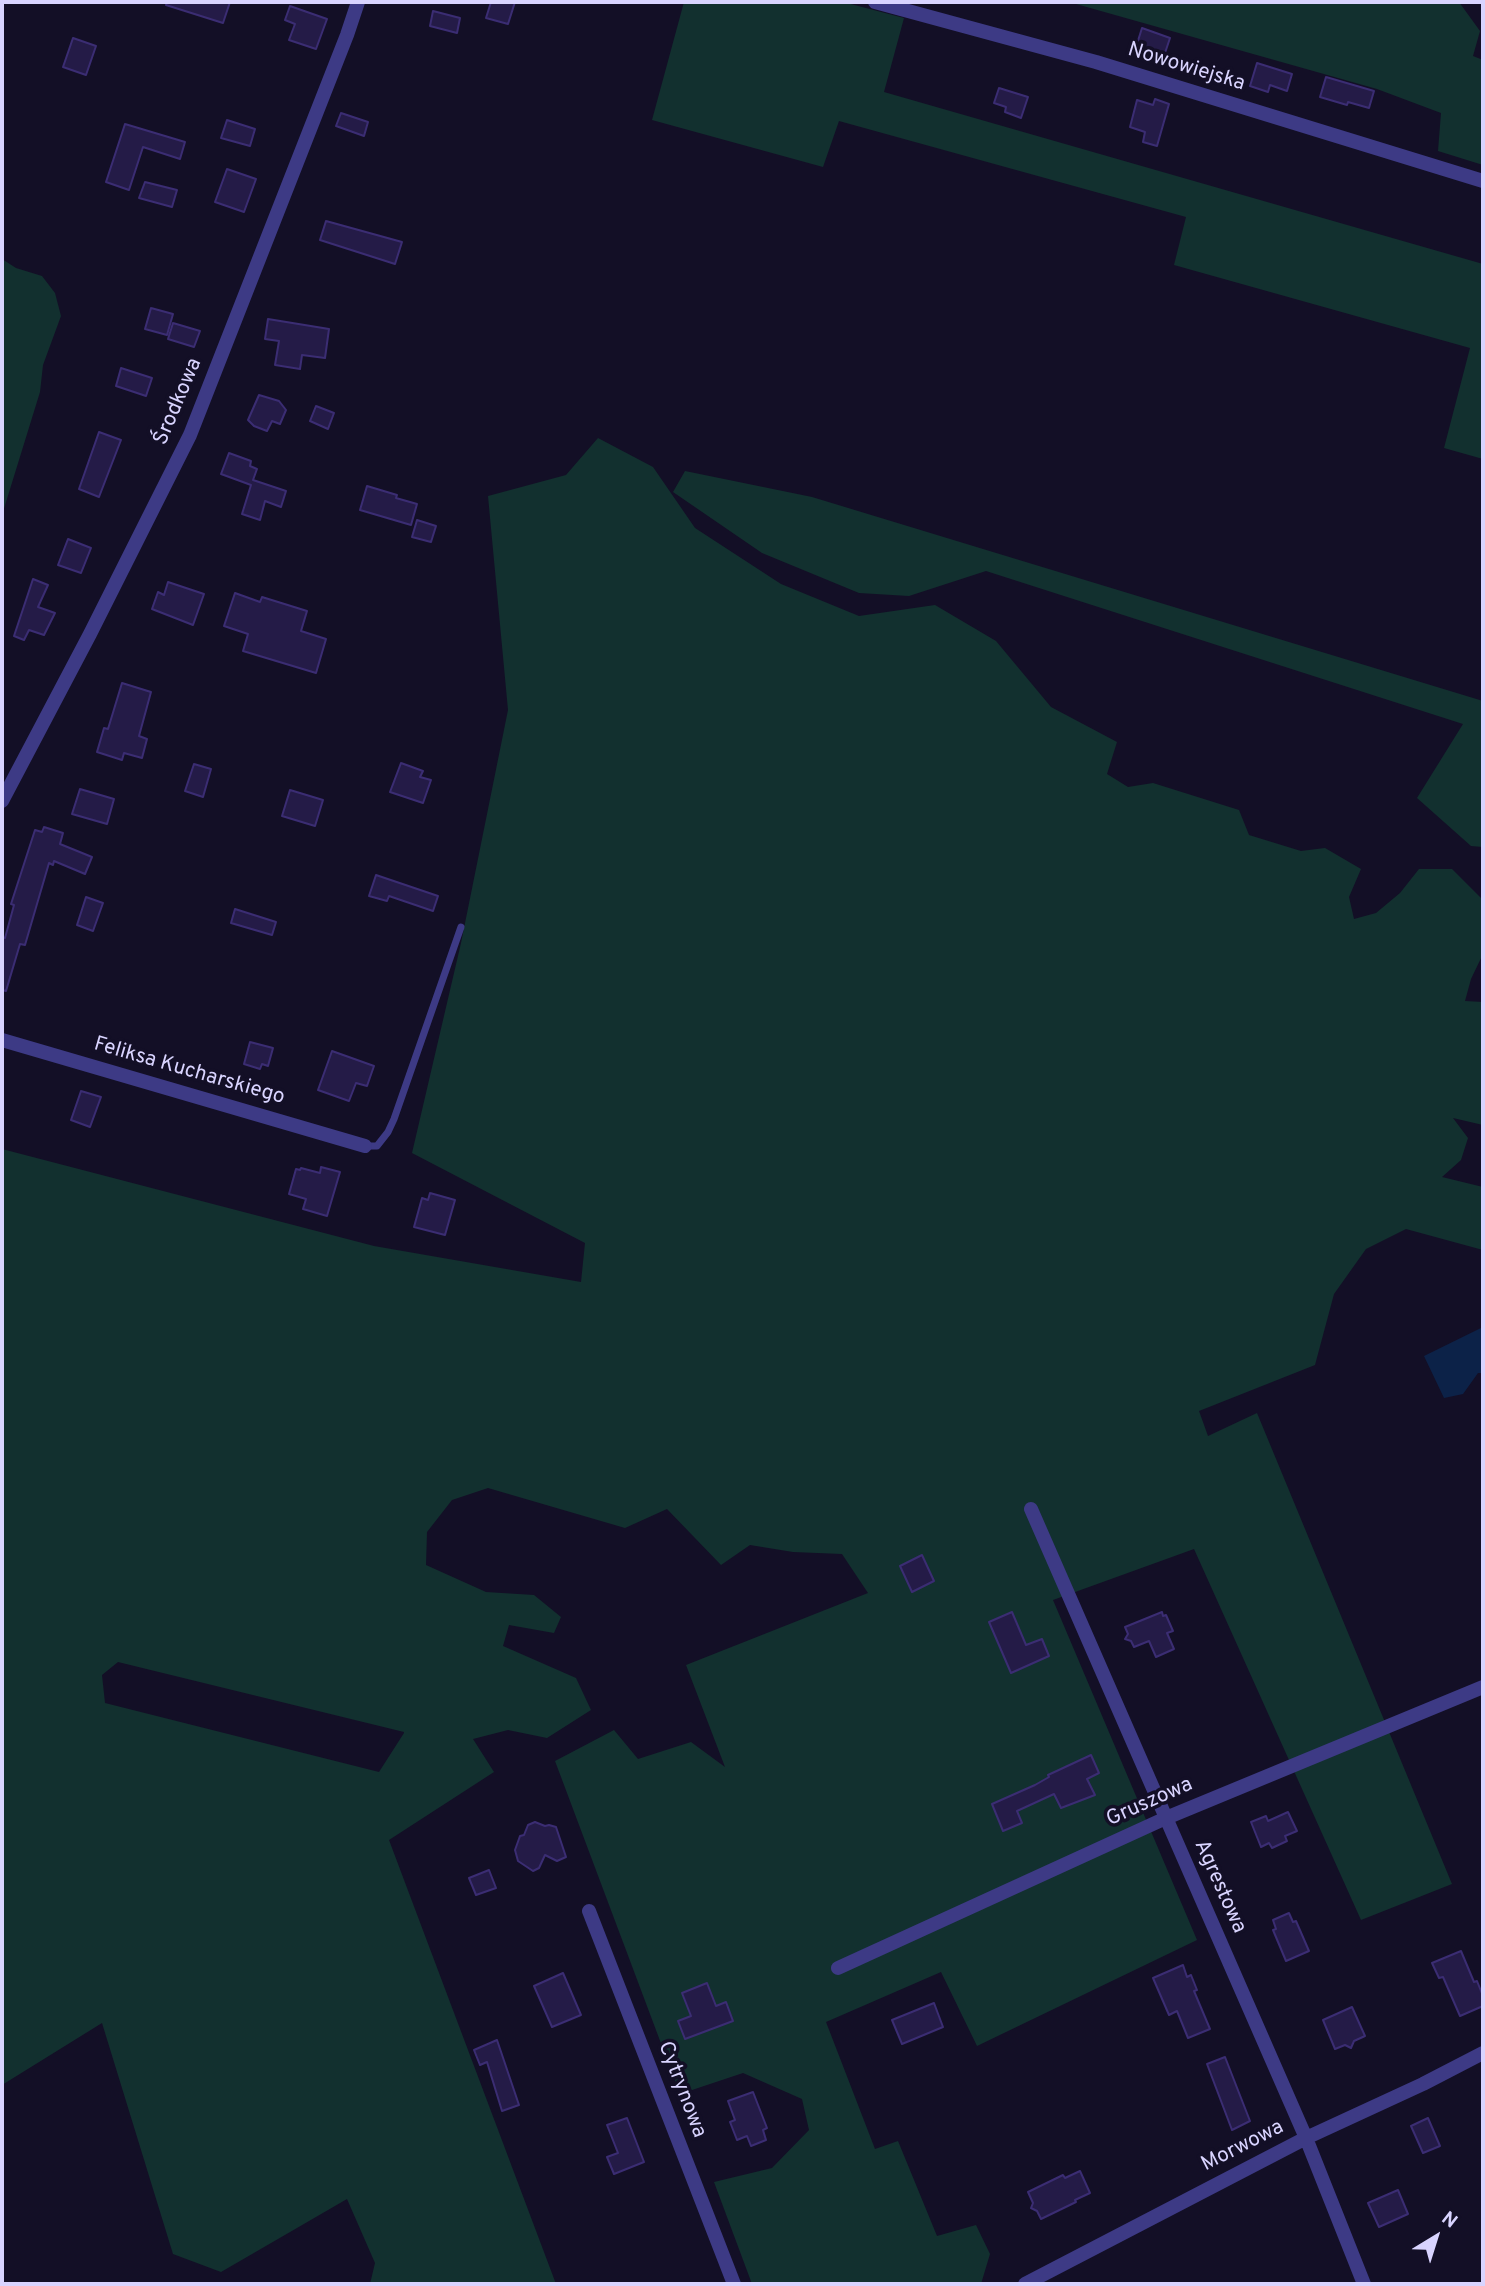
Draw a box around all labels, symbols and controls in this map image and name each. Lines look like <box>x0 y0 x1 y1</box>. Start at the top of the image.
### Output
street label: Nowowiejska <box>1124 38 1248 98</box>
street label: Środkowa <box>149 355 209 449</box>
street label: Feliksa Kucharskiego <box>91 1033 287 1111</box>
street label: Gruszowa <box>1103 1773 1197 1833</box>
street label: Agrestowa <box>1187 1836 1251 1938</box>
street label: Cytrynowa <box>651 2038 711 2142</box>
street label: Morwowa <box>1198 2116 1288 2178</box>
north arrow <box>1401 2202 1471 2272</box>
text: N <box>1436 2207 1462 2234</box>

